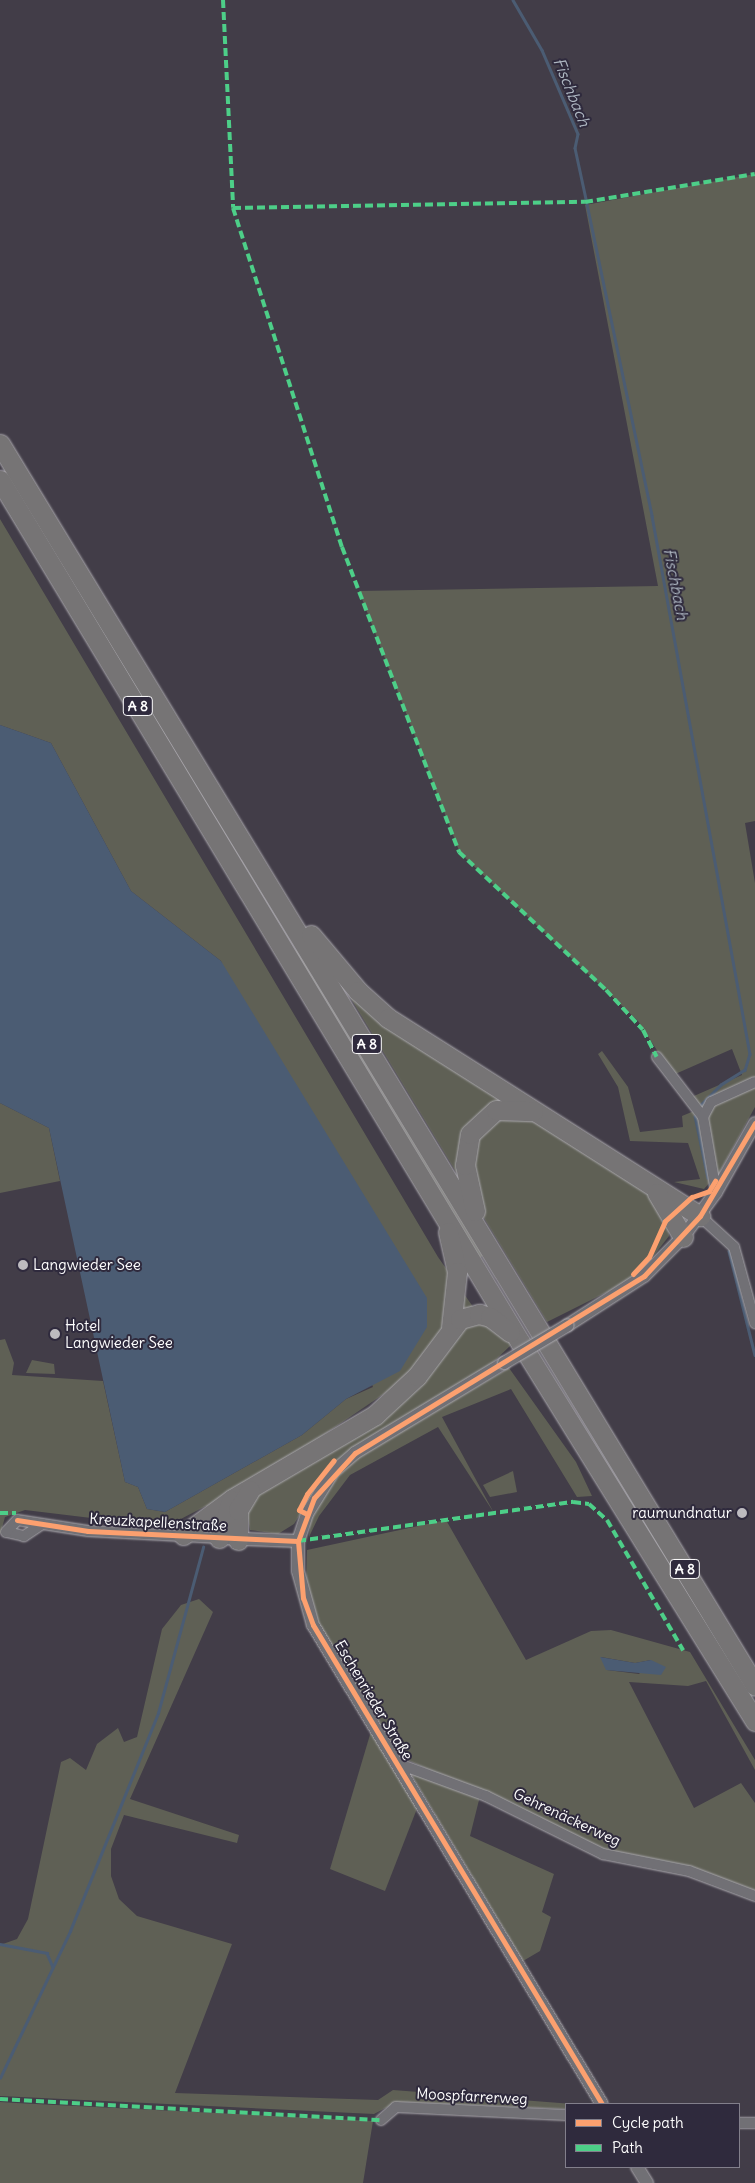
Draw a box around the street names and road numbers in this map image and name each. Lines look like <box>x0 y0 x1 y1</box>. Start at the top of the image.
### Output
road number: A 8 <box>122 694 154 718</box>
road number: A 8 <box>351 1032 383 1056</box>
street label: Kreuzkapellenstraße <box>89 1509 227 1535</box>
road number: A 8 <box>669 1558 701 1580</box>
street label: Eschenrieder Straße <box>331 1637 417 1763</box>
street label: Gehrenäckerweg <box>511 1784 623 1850</box>
street label: Moospfarrerweg <box>416 2084 528 2108</box>

